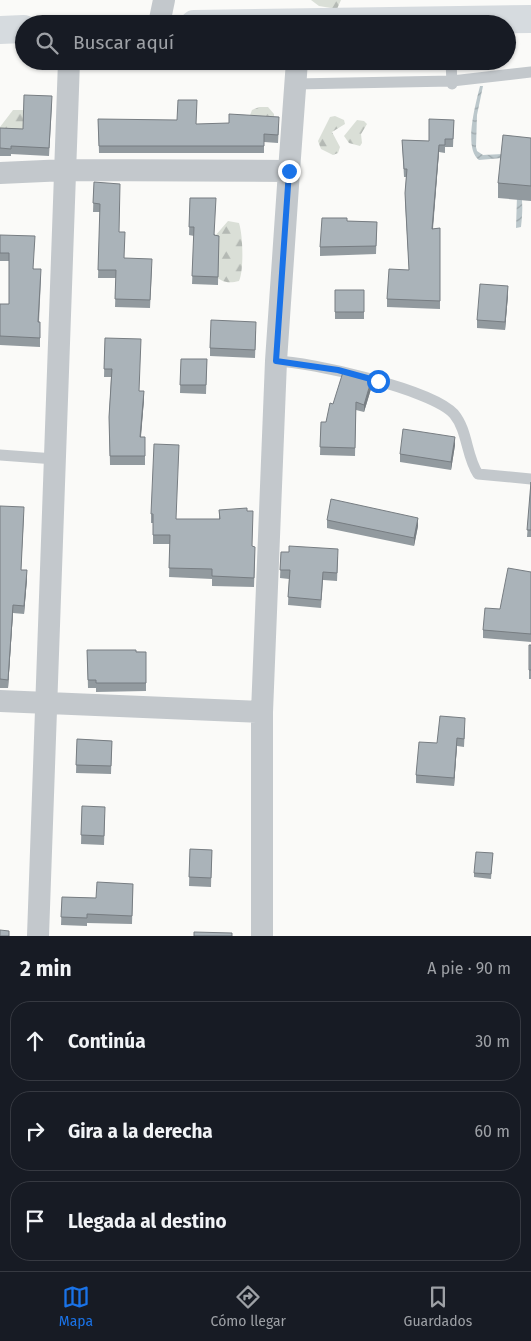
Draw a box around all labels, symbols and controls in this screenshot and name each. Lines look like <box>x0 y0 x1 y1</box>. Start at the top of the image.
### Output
search box <box>15 15 516 70</box>
icon: search <box>33 29 61 57</box>
text: Buscar aquí <box>73 31 174 54</box>
route end <box>278 160 301 183</box>
route start <box>367 370 390 393</box>
text: 2 min <box>20 956 72 982</box>
text: A pie · 90 m <box>427 959 511 978</box>
icon: ahead <box>21 1027 49 1055</box>
text: Continúa <box>68 1030 146 1053</box>
text: 30 m <box>475 1032 510 1051</box>
icon: right <box>21 1117 49 1145</box>
text: Gira a la derecha <box>68 1120 213 1143</box>
text: 60 m <box>475 1122 510 1141</box>
icon: arrive <box>21 1207 49 1235</box>
text: Llegada al destino <box>68 1210 227 1233</box>
tab: Mapa <box>59 1283 93 1330</box>
tab: Cómo llegar <box>211 1283 286 1330</box>
tab: Guardados <box>404 1283 472 1330</box>

